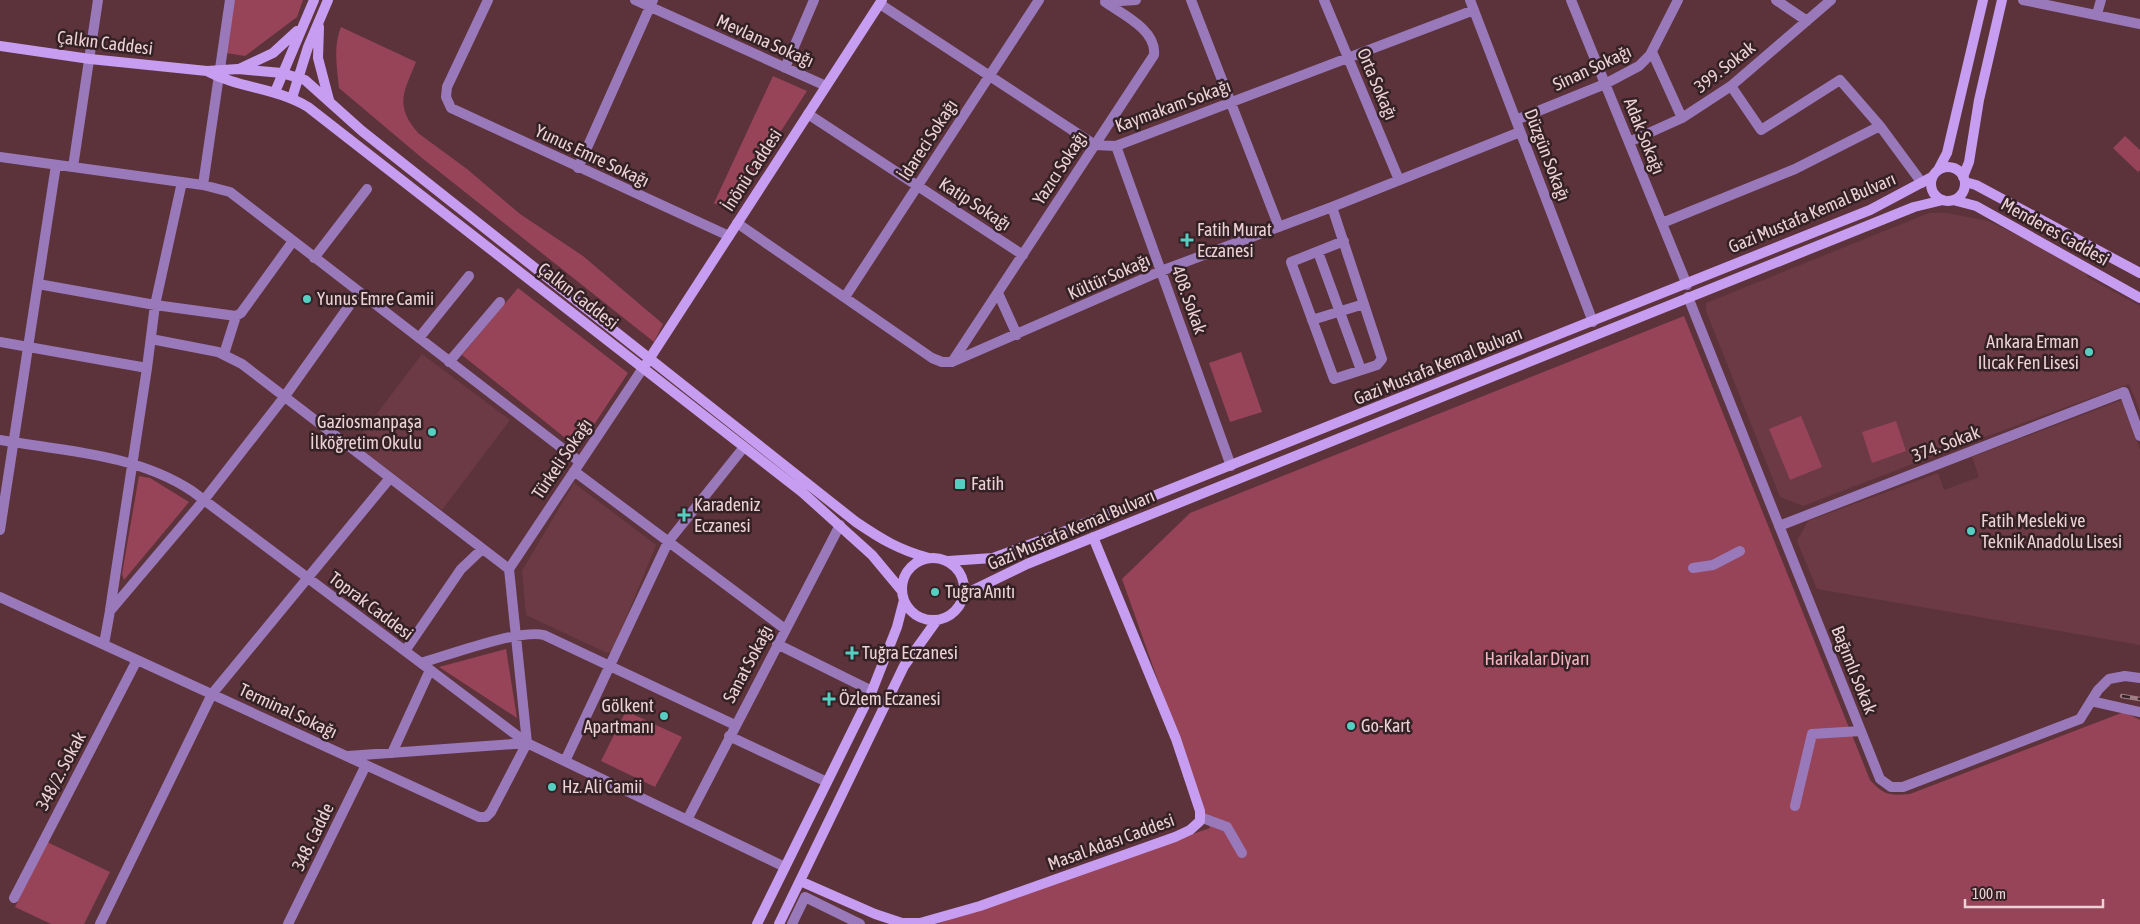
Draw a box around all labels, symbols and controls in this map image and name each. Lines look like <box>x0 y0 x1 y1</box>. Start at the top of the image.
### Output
street label: Mevlana Sokağı <box>713 10 817 71</box>
street label: Çalkın Caddesi <box>56 26 154 59</box>
street label: 399. Sokak <box>1690 36 1759 97</box>
street label: Sinan Sokağı <box>1549 40 1634 95</box>
street label: Orta Sokağı <box>1353 45 1402 123</box>
street label: Kaymakam Sokağı <box>1112 75 1233 136</box>
street label: İdareci Sokağı <box>894 95 962 184</box>
street label: Adak Sokağı <box>1620 95 1669 177</box>
street label: Düzgün Sokağı <box>1520 106 1575 204</box>
street label: Yunus Emre Sokağı <box>532 120 653 191</box>
street label: İnönü Caddesi <box>717 125 786 215</box>
street label: Yazıcı Sokağı <box>1028 127 1091 208</box>
street label: Gazi Mustafa Kemal Bulvarı <box>1725 168 1899 257</box>
street label: Katip Sokağı <box>935 173 1015 235</box>
street label: Menderes Caddesi <box>1998 193 2113 270</box>
place label: Fatih Murat Eczanesi <box>1197 219 1272 261</box>
marker: Fatih Murat Eczanesi <box>1181 234 1193 246</box>
street label: Kültür Sokağı <box>1064 249 1153 304</box>
street label: Çalkın Caddesi <box>534 258 623 333</box>
street label: 408. Sokak <box>1167 263 1212 337</box>
place label: Yunus Emre Camii <box>317 288 434 309</box>
marker: Yunus Emre Camii <box>301 293 313 305</box>
street label: Gazi Mustafa Kemal Bulvarı <box>1351 322 1525 409</box>
place label: Ankara Erman Ilıcak Fen Lisesi <box>1978 331 2079 373</box>
marker: Ankara Erman Ilıcak Fen Lisesi <box>2083 346 2095 358</box>
place label: Gaziosmanpaşa İlköğretim Okulu <box>310 411 422 453</box>
street label: Türkeli Sokağı <box>527 415 596 503</box>
street label: 374. Sokak <box>1909 421 1983 466</box>
marker: Gaziosmanpaşa İlköğretim Okulu <box>426 426 438 438</box>
place label: Fatih <box>971 473 1004 494</box>
marker: Fatih <box>953 477 967 491</box>
street label: Gazi Mustafa Kemal Bulvarı <box>984 485 1158 574</box>
place label: Karadeniz Eczanesi <box>694 494 761 536</box>
marker: Karadeniz Eczanesi <box>678 509 690 521</box>
place label: Fatih Mesleki ve Teknik Anadolu Lisesi <box>1981 510 2122 552</box>
marker: Fatih Mesleki ve Teknik Anadolu Lisesi <box>1965 525 1977 537</box>
street label: Toprak Caddesi <box>325 567 417 644</box>
place label: Tuğra Anıtı <box>945 581 1015 602</box>
marker: Tuğra Anıtı <box>929 586 941 598</box>
street label: Sanat Sokağı <box>718 621 777 706</box>
street label: Bağımlı Sokak <box>1827 623 1882 717</box>
place label: Tuğra Eczanesi <box>862 642 958 663</box>
marker: Tuğra Eczanesi <box>846 647 858 659</box>
park label: Harikalar Diyarı <box>1485 648 1589 669</box>
street label: Terminal Sokağı <box>236 679 341 742</box>
place label: Özlem Eczanesi <box>839 688 941 709</box>
marker: Özlem Eczanesi <box>823 693 835 705</box>
place label: Gölkent Apartmanı <box>584 695 654 737</box>
marker: Gölkent Apartmanı <box>658 710 670 722</box>
place label: Go-Kart <box>1361 715 1411 736</box>
marker: Go-Kart <box>1345 720 1357 732</box>
street label: 348/2. Sokak <box>31 728 90 814</box>
place label: Hz. Ali Camii <box>562 776 643 797</box>
marker: Hz. Ali Camii <box>546 781 558 793</box>
street label: 348. Cadde <box>287 799 338 874</box>
street label: Masal Adası Caddesi <box>1045 809 1177 874</box>
scale bar <box>1965 876 2102 908</box>
text: 100 m <box>1972 885 2006 902</box>

